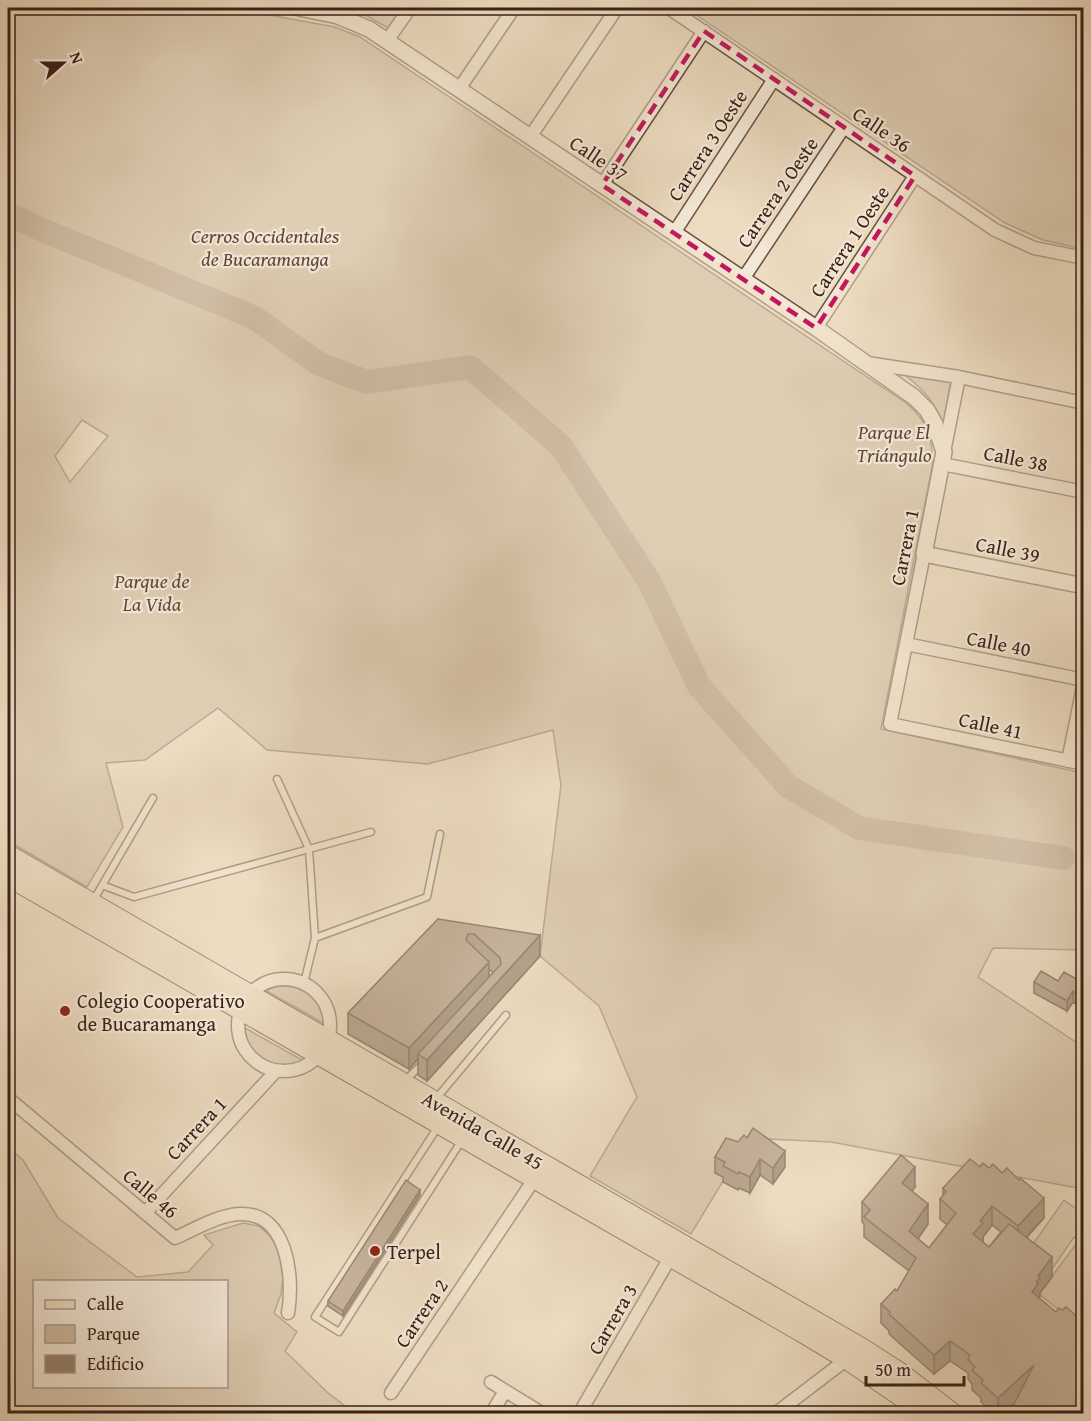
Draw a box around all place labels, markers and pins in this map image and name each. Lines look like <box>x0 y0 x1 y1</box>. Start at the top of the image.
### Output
place label: Colegio Cooperativo de Bucaramanga <box>77 986 245 1038</box>
marker: Colegio Cooperativo de Bucaramanga <box>58 1004 72 1018</box>
place label: Terpel <box>387 1237 441 1266</box>
marker: Terpel <box>368 1244 382 1258</box>

